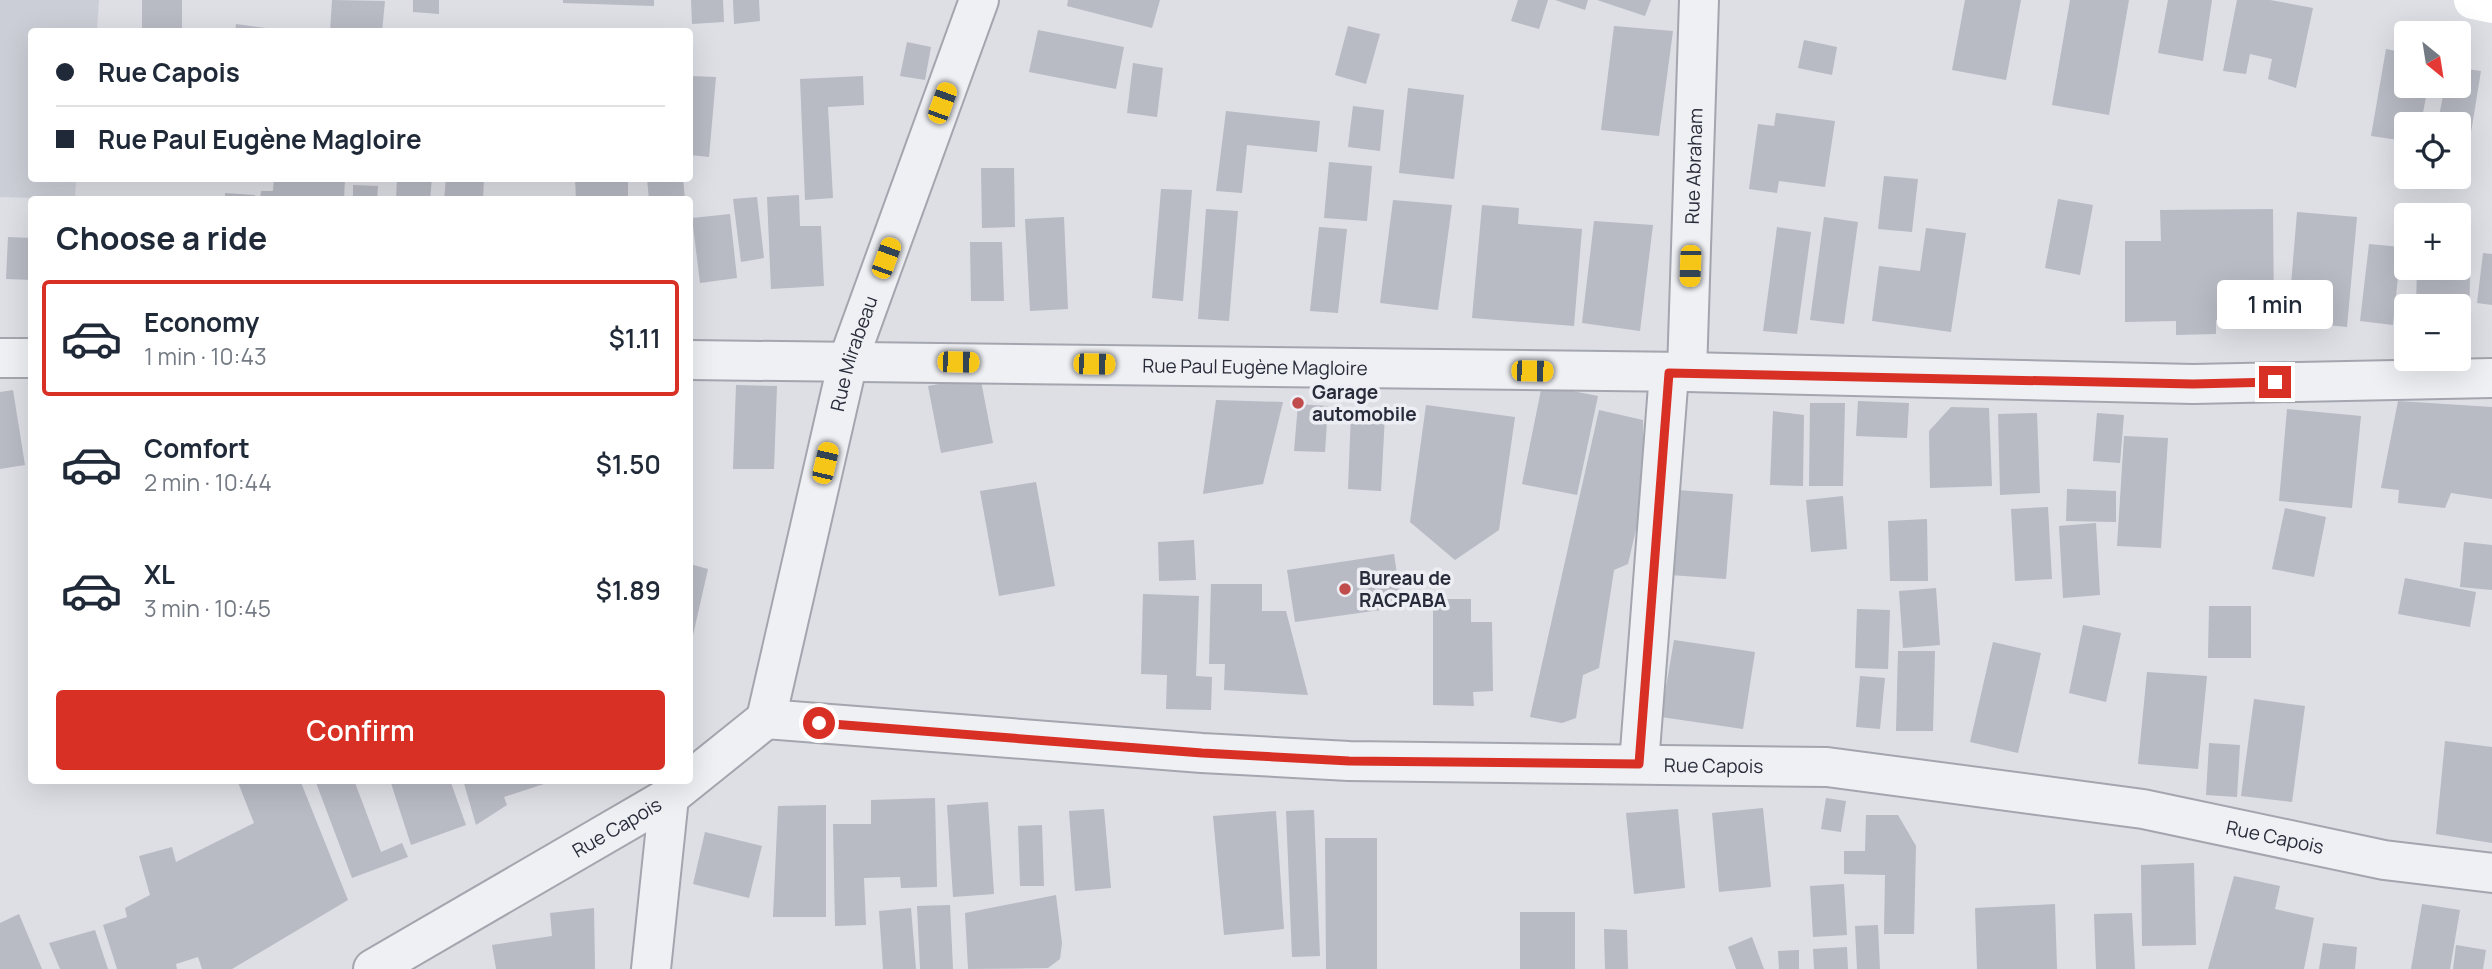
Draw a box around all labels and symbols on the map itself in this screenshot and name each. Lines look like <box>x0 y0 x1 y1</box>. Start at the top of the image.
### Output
north arrow <box>2394 21 2471 98</box>
car <box>925 80 960 126</box>
street label: Rue Abraham <box>1679 107 1709 225</box>
car <box>869 235 904 281</box>
car <box>1679 245 1702 287</box>
callout: 1 min <box>2217 280 2333 330</box>
street label: Rue Mirabeau <box>824 292 884 414</box>
car <box>937 351 980 373</box>
street label: Rue Paul Eugène Magloire <box>1142 352 1368 381</box>
car <box>1073 353 1116 375</box>
car <box>1511 360 1554 382</box>
route end <box>2259 366 2291 398</box>
place label: Garage automobile <box>1312 379 1417 427</box>
marker: Garage automobile <box>1290 395 1306 411</box>
car <box>811 440 840 486</box>
place label: Bureau de RACPABA <box>1359 565 1451 613</box>
marker: Bureau de RACPABA <box>1337 581 1353 597</box>
route start <box>803 707 835 739</box>
street label: Rue Capois <box>1664 752 1763 779</box>
street label: Rue Capois <box>567 791 666 864</box>
street label: Rue Capois <box>2224 814 2326 860</box>

